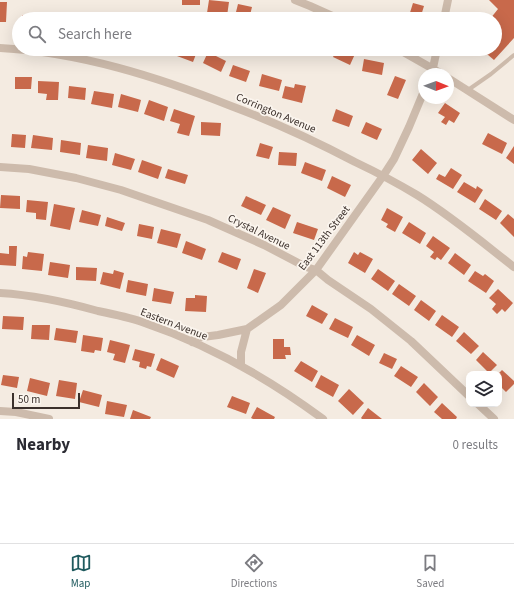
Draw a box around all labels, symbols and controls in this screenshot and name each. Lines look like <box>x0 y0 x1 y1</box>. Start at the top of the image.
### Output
search box <box>12 12 502 56</box>
icon: search <box>26 23 48 45</box>
text: Search here <box>58 24 132 45</box>
north arrow <box>418 68 454 104</box>
street label: Corrington Avenue <box>234 89 319 137</box>
street label: East 113th Street <box>295 202 353 273</box>
street label: Crystal Avenue <box>225 210 293 254</box>
street label: Eastern Avenue <box>138 304 210 344</box>
map controls <box>466 371 502 407</box>
button: layers <box>466 371 502 407</box>
scale bar <box>12 391 80 410</box>
text: 50 m <box>18 392 40 407</box>
text: Nearby <box>16 433 70 457</box>
text: 0 results <box>453 436 498 454</box>
tab: Map <box>70 552 92 591</box>
tab: Directions <box>231 552 277 591</box>
tab: Saved <box>416 552 444 591</box>

